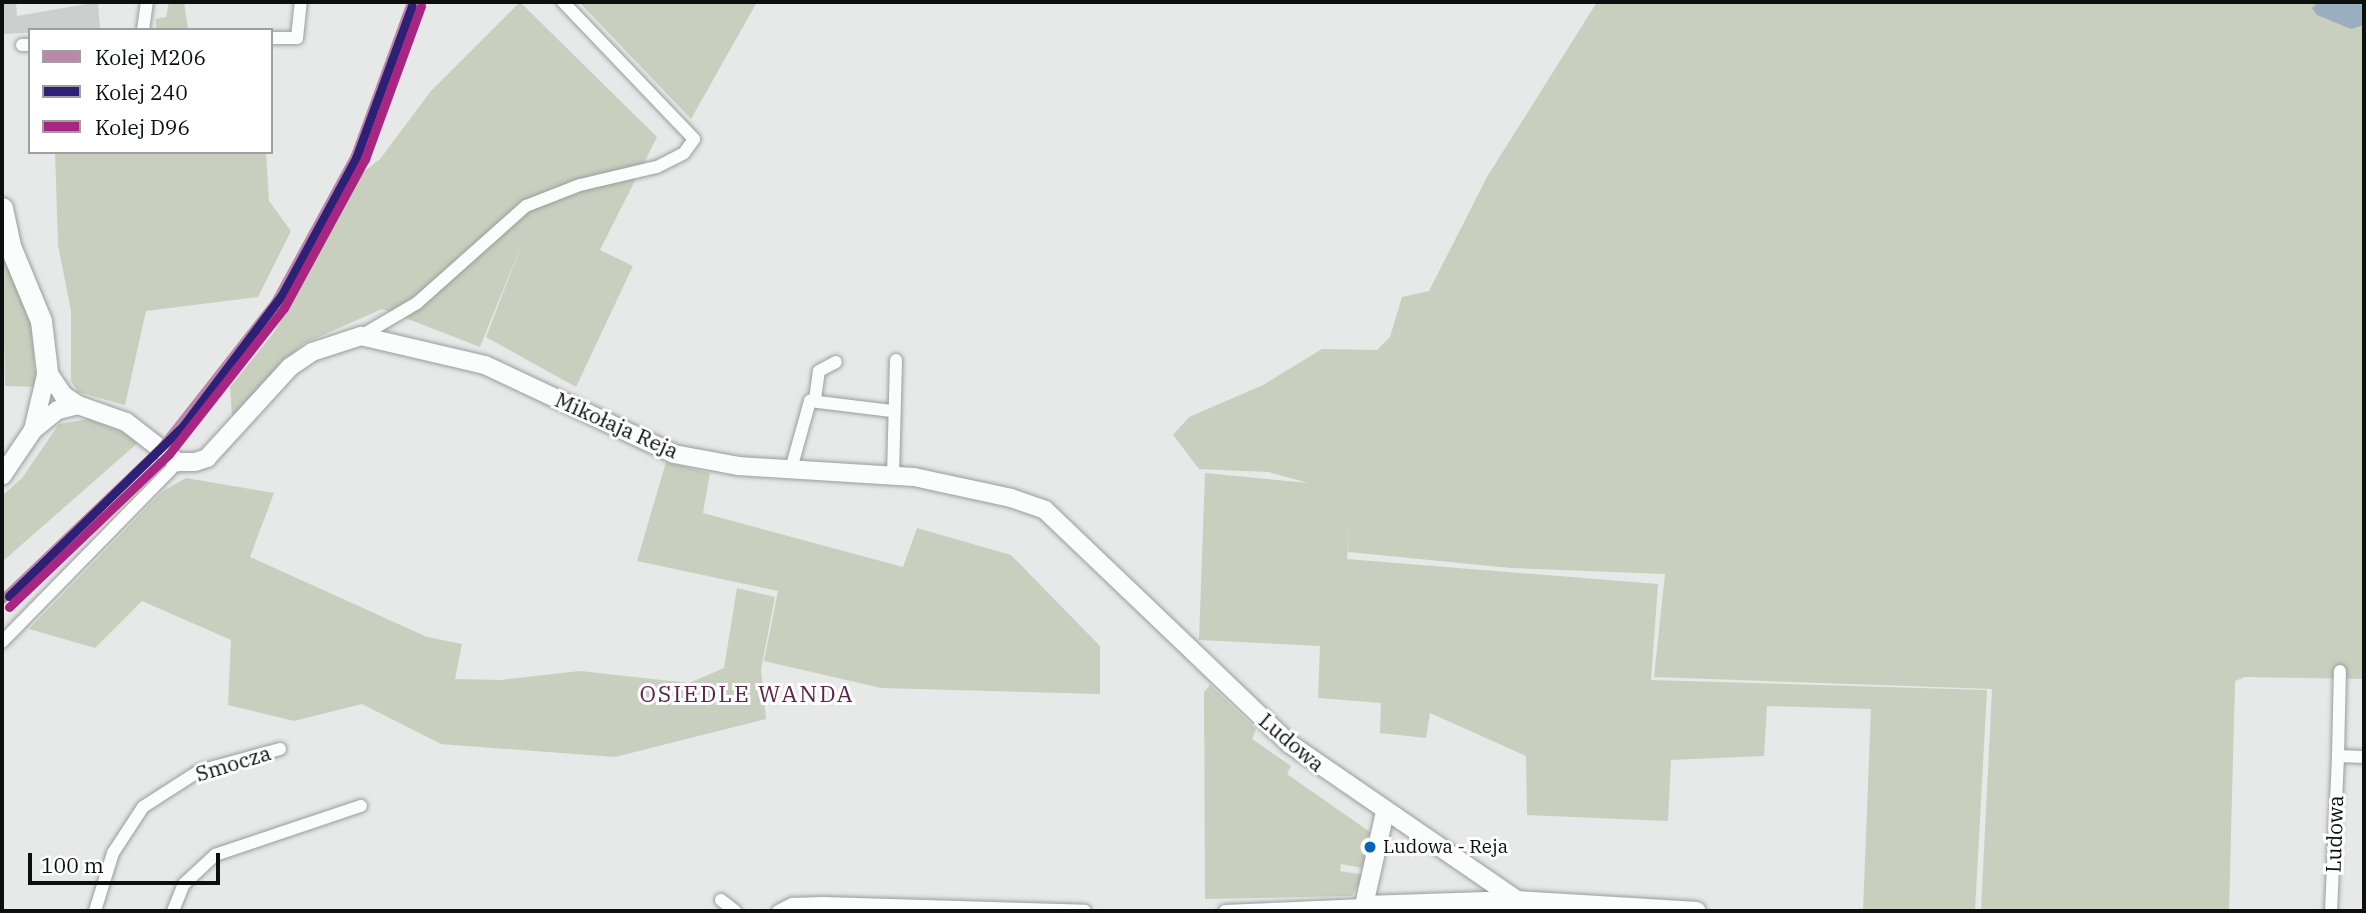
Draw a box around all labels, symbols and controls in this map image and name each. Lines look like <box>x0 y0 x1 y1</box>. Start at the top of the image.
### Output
legend <box>28 28 273 154</box>
text: Kolej M206 <box>95 43 206 71</box>
text: Kolej 240 <box>95 78 188 106</box>
text: Kolej D96 <box>95 113 190 141</box>
street label: Mikołaja Reja <box>551 387 683 463</box>
district label: OSIEDLE WANDA <box>641 679 853 707</box>
street label: Ludowa <box>1254 707 1330 777</box>
street label: Smocza <box>192 740 274 786</box>
street label: Ludowa <box>2320 795 2348 873</box>
place label: Ludowa - Reja <box>1383 836 1508 858</box>
scale bar <box>32 839 224 883</box>
marker: Ludowa - Reja <box>1363 840 1377 854</box>
text: 100 m <box>41 851 104 879</box>

